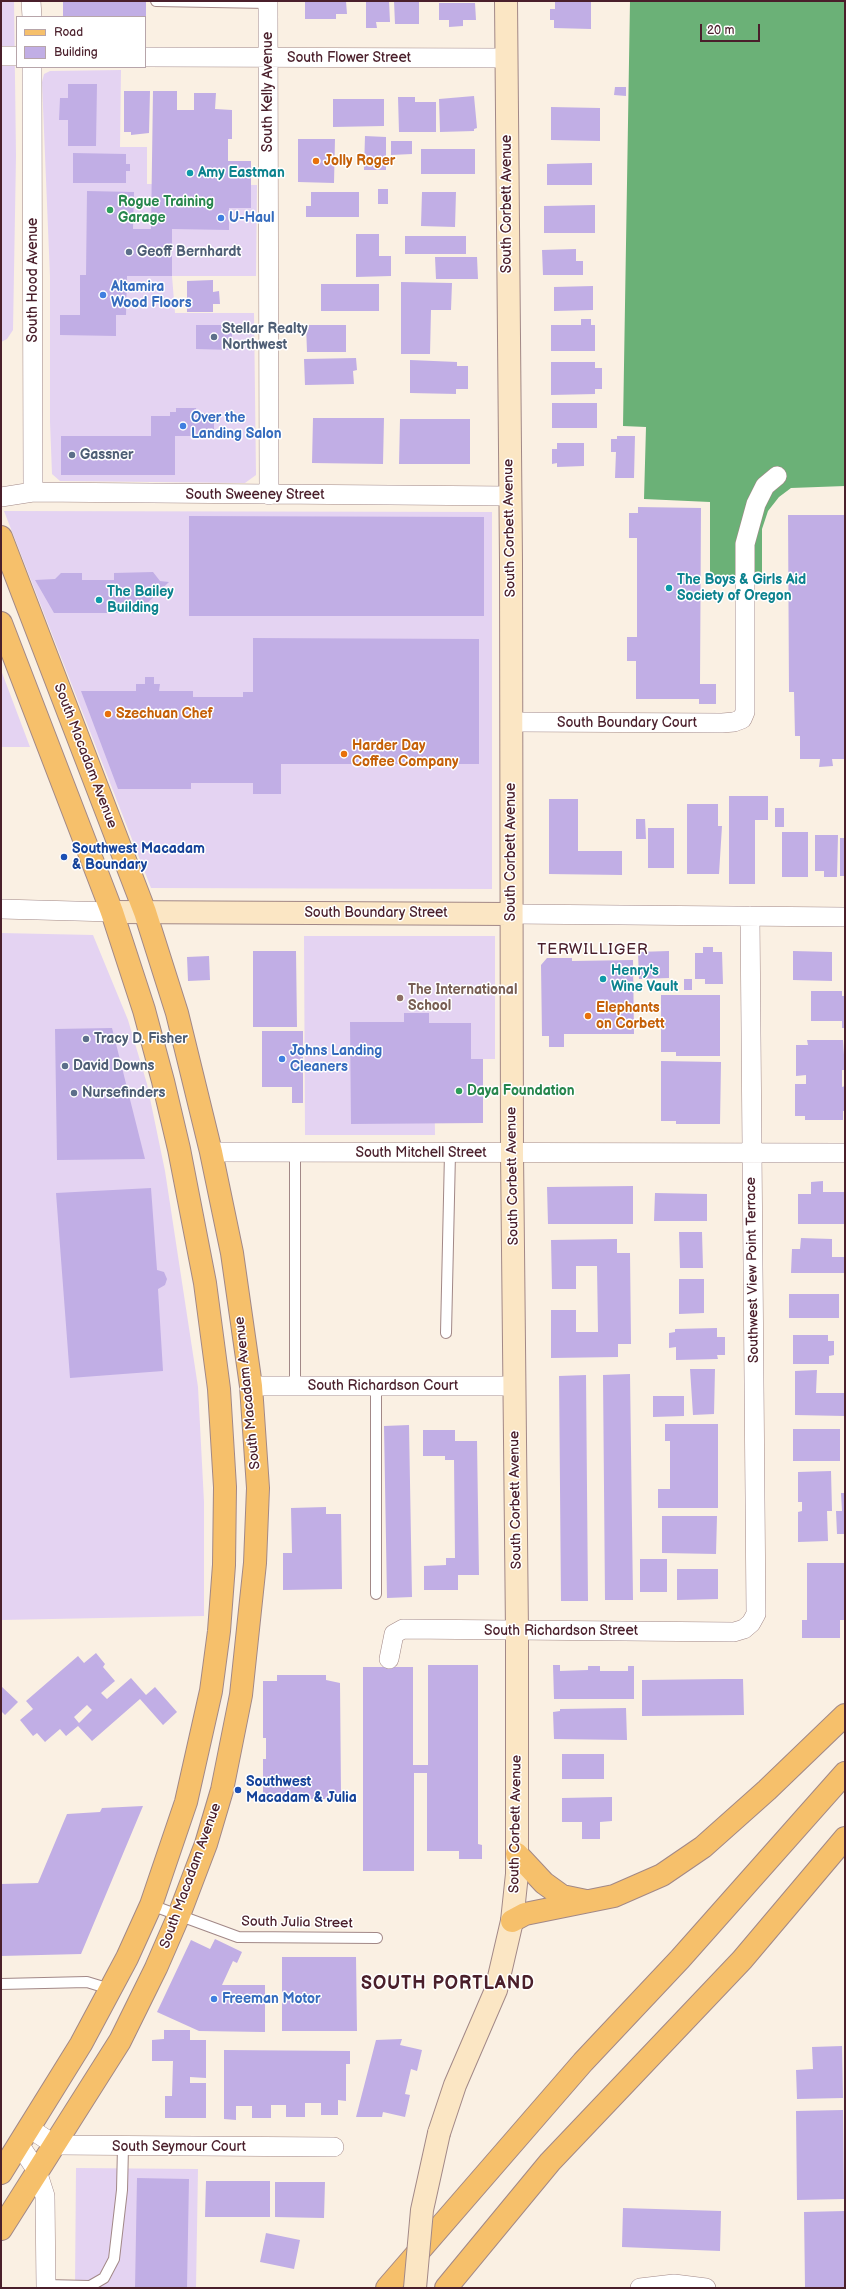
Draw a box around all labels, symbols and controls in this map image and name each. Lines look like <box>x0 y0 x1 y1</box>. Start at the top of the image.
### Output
legend <box>16 16 146 68</box>
scale bar <box>702 16 762 42</box>
text: 20 m <box>707 23 734 38</box>
text: Road <box>54 25 83 40</box>
street label: South Kelly Avenue <box>260 32 276 152</box>
text: Building <box>54 45 98 60</box>
street label: South Flower Street <box>287 50 411 66</box>
street label: South Corbett Avenue <box>499 135 515 273</box>
place label: Jolly Roger <box>324 153 395 169</box>
marker: Jolly Roger <box>311 156 321 166</box>
place label: Amy Eastman <box>198 165 285 181</box>
marker: Amy Eastman <box>185 168 195 178</box>
place label: Rogue Training Garage <box>118 194 214 226</box>
marker: Rogue Training Garage <box>105 205 115 215</box>
place label: U-Haul <box>229 210 274 226</box>
marker: U-Haul <box>216 213 226 223</box>
street label: South Hood Avenue <box>25 218 41 342</box>
place label: Geoff Bernhardt <box>137 244 241 260</box>
marker: Geoff Bernhardt <box>124 247 134 257</box>
place label: Altamira Wood Floors <box>111 279 192 312</box>
marker: Altamira Wood Floors <box>98 290 108 300</box>
place label: Stellar Realty Northwest <box>222 321 308 354</box>
marker: Stellar Realty Northwest <box>209 332 219 342</box>
place label: Over the Landing Salon <box>191 410 282 442</box>
marker: Over the Landing Salon <box>178 421 188 431</box>
place label: Gassner <box>80 447 134 463</box>
marker: Gassner <box>67 450 77 460</box>
street label: South Corbett Avenue <box>500 459 520 597</box>
street label: South Sweeney Street <box>186 487 324 503</box>
place label: The Boys & Girls Aid Society of Oregon <box>677 572 806 604</box>
marker: The Boys & Girls Aid Society of Oregon <box>664 583 674 593</box>
place label: The Bailey Building <box>107 584 174 616</box>
marker: The Bailey Building <box>94 595 104 605</box>
street label: South Macadam Avenue <box>50 681 120 831</box>
place label: Szechuan Chef <box>116 706 213 722</box>
marker: Szechuan Chef <box>103 709 113 719</box>
street label: South Boundary Court <box>557 715 697 731</box>
place label: Harder Day Coffee Company <box>352 738 458 770</box>
marker: Harder Day Coffee Company <box>339 749 349 759</box>
street label: South Corbett Avenue <box>503 783 519 921</box>
place label: Southwest Macadam & Boundary <box>72 841 205 874</box>
marker: Southwest Macadam & Boundary <box>59 852 69 862</box>
street label: South Boundary Street <box>304 905 448 921</box>
district label: TERWILLIGER <box>537 941 649 959</box>
place label: Henry's Wine Vault <box>611 963 678 996</box>
marker: Henry's Wine Vault <box>598 974 608 984</box>
place label: The International School <box>408 982 517 1014</box>
marker: The International School <box>395 993 405 1003</box>
place label: Elephants on Corbett <box>596 1000 665 1032</box>
marker: Elephants on Corbett <box>583 1011 593 1021</box>
place label: Tracy D. Fisher <box>94 1031 188 1047</box>
marker: Tracy D. Fisher <box>81 1034 91 1044</box>
place label: Johns Landing Cleaners <box>290 1043 382 1076</box>
marker: Johns Landing Cleaners <box>277 1054 287 1064</box>
place label: David Downs <box>73 1058 154 1074</box>
marker: David Downs <box>60 1061 70 1071</box>
place label: Daya Foundation <box>467 1083 575 1099</box>
place label: Nursefinders <box>82 1085 165 1101</box>
marker: Daya Foundation <box>454 1086 464 1096</box>
marker: Nursefinders <box>69 1088 79 1098</box>
street label: South Corbett Avenue <box>503 1107 523 1245</box>
street label: South Mitchell Street <box>355 1145 487 1161</box>
street label: Southwest View Point Terrace <box>743 1177 763 1363</box>
street label: South Macadam Avenue <box>232 1316 264 1470</box>
street label: South Richardson Court <box>308 1378 458 1394</box>
street label: South Corbett Avenue <box>506 1431 526 1569</box>
street label: South Richardson Street <box>484 1623 638 1639</box>
street label: South Corbett Avenue <box>506 1755 526 1893</box>
place label: Southwest Macadam & Julia <box>246 1774 357 1806</box>
marker: Southwest Macadam & Julia <box>233 1785 243 1795</box>
street label: South Macadam Avenue <box>157 1801 225 1951</box>
street label: South Julia Street <box>241 1914 353 1932</box>
district label: SOUTH PORTLAND <box>361 1973 535 1995</box>
place label: Freeman Motor <box>222 1991 321 2007</box>
marker: Freeman Motor <box>209 1994 219 2004</box>
street label: South Seymour Court <box>112 2139 246 2155</box>

